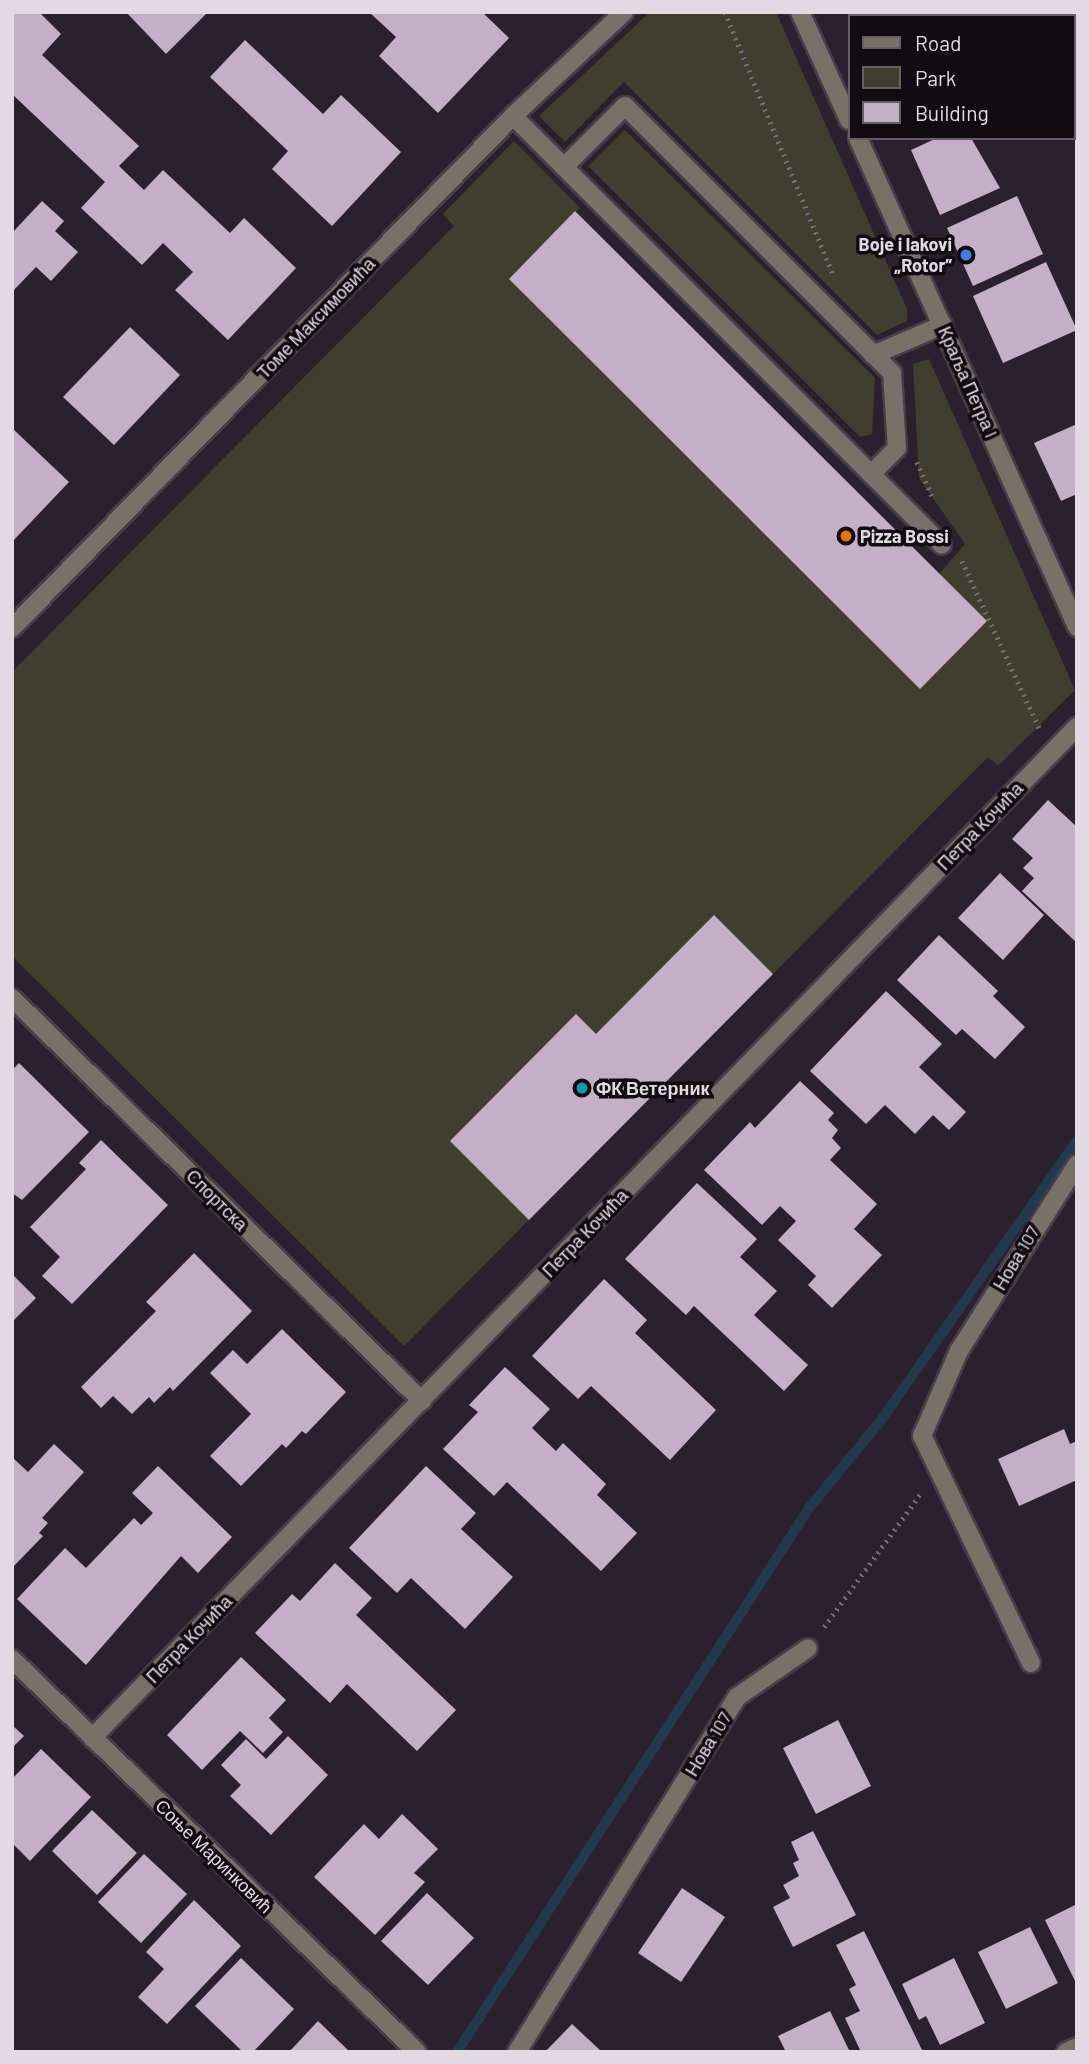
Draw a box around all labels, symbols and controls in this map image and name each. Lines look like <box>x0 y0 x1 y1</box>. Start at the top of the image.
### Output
legend <box>848 14 1075 140</box>
text: Road <box>915 30 961 55</box>
text: Park <box>915 65 956 90</box>
text: Building <box>915 100 989 125</box>
place label: Boje i lakovi „Rotor” <box>858 234 952 276</box>
marker: Boje i lakovi „Rotor” <box>958 247 974 263</box>
street label: Томе Максимовића <box>253 253 379 383</box>
street label: Краља Петра I <box>934 323 1002 441</box>
place label: Pizza Bossi <box>860 525 949 547</box>
marker: Pizza Bossi <box>838 528 854 544</box>
street label: Петра Кочића <box>933 778 1027 874</box>
place label: ФК Ветерник <box>596 1077 709 1099</box>
marker: ФК Ветерник <box>574 1080 590 1096</box>
street label: Спортска <box>182 1165 252 1235</box>
street label: Петра Кочића <box>538 1185 632 1281</box>
street label: Нова 107 <box>988 1222 1044 1294</box>
street label: Петра Кочића <box>142 1591 236 1687</box>
street label: Нова 107 <box>680 1708 736 1780</box>
street label: Соње Маринковић <box>151 1795 277 1917</box>

